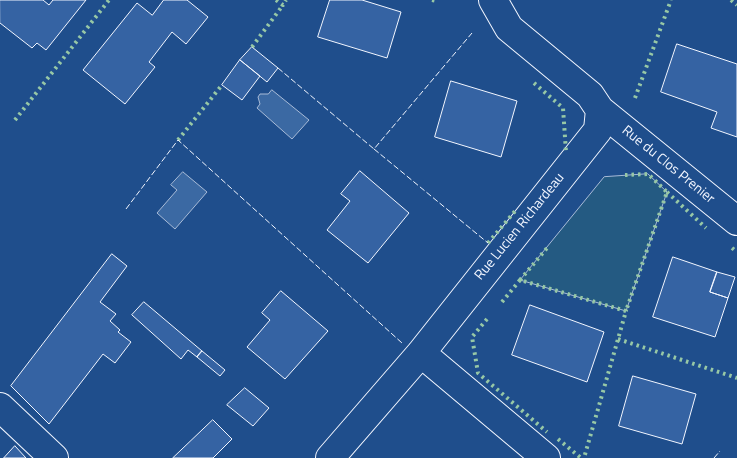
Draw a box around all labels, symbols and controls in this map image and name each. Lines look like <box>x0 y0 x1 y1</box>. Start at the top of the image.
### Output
street label: Rue du Clos Prenier <box>618 122 718 208</box>
street label: Rue Lucien Richardeau <box>472 170 568 284</box>

